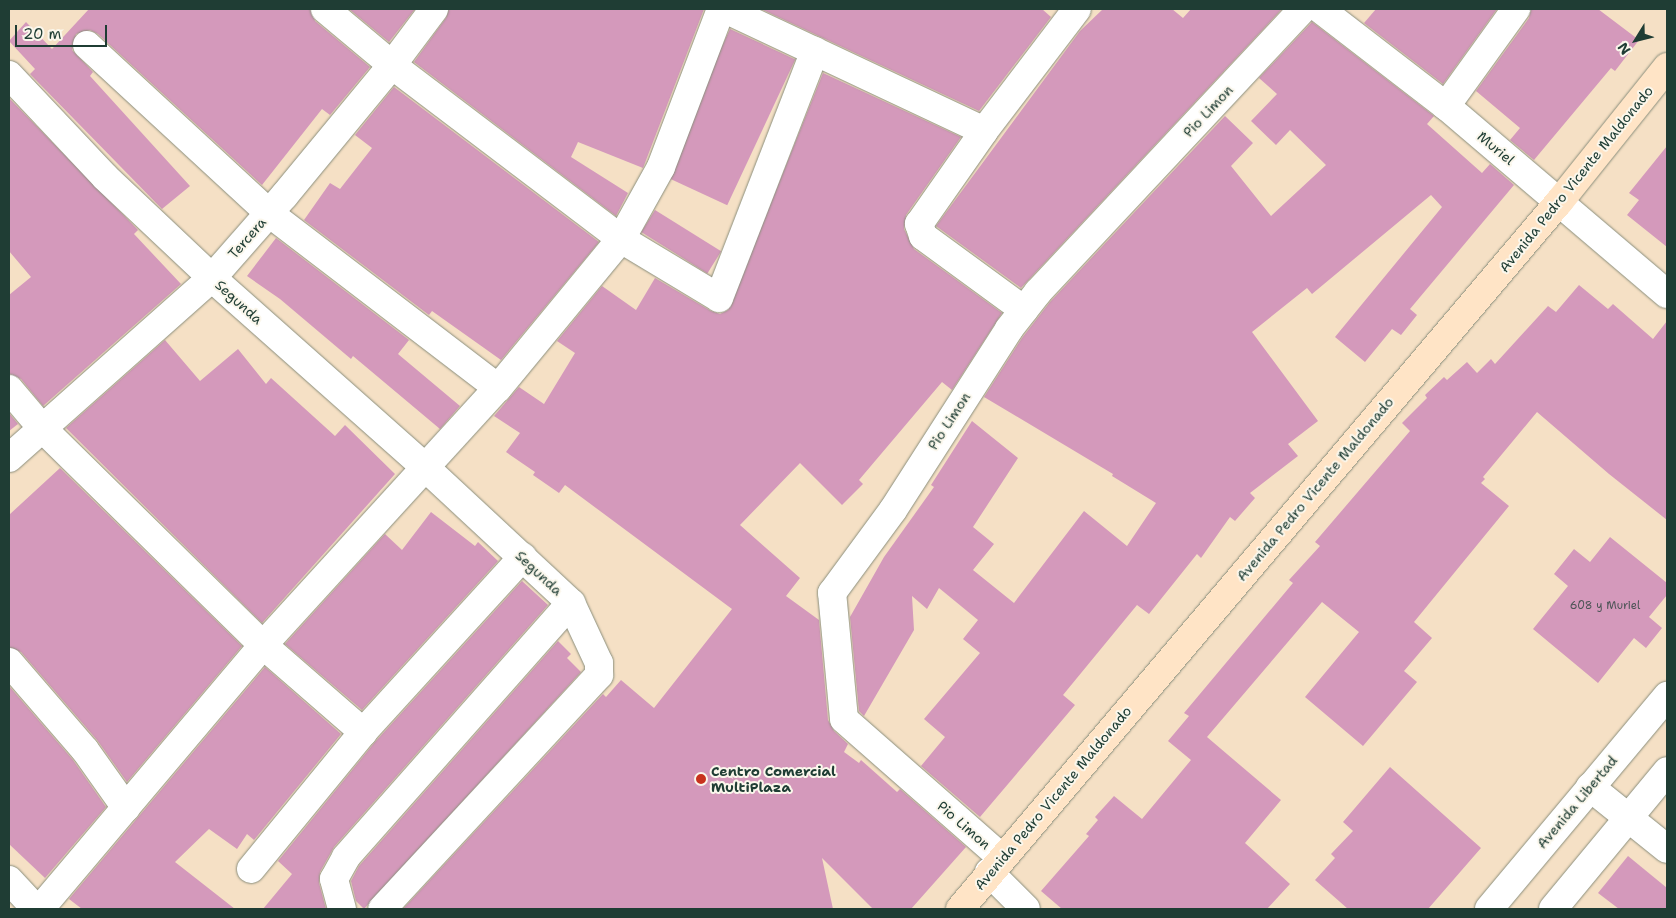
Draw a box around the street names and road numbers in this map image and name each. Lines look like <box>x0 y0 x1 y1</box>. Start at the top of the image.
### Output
street label: Pio Limon <box>1180 81 1236 141</box>
street label: Avenida Pedro Vicente Maldonado <box>1496 82 1656 276</box>
street label: Muriel <box>1474 128 1518 168</box>
street label: Tercera <box>225 214 269 262</box>
street label: Segunda <box>212 276 266 328</box>
street label: Pio Limon <box>924 389 974 453</box>
street label: Avenida Pedro Vicente Maldonado <box>1233 394 1397 584</box>
street label: Segunda <box>512 547 566 599</box>
street label: Avenida Pedro Vicente Maldonado <box>971 703 1135 893</box>
street label: Avenida Libertad <box>1533 752 1621 852</box>
street label: Pio Limon <box>934 797 994 853</box>

